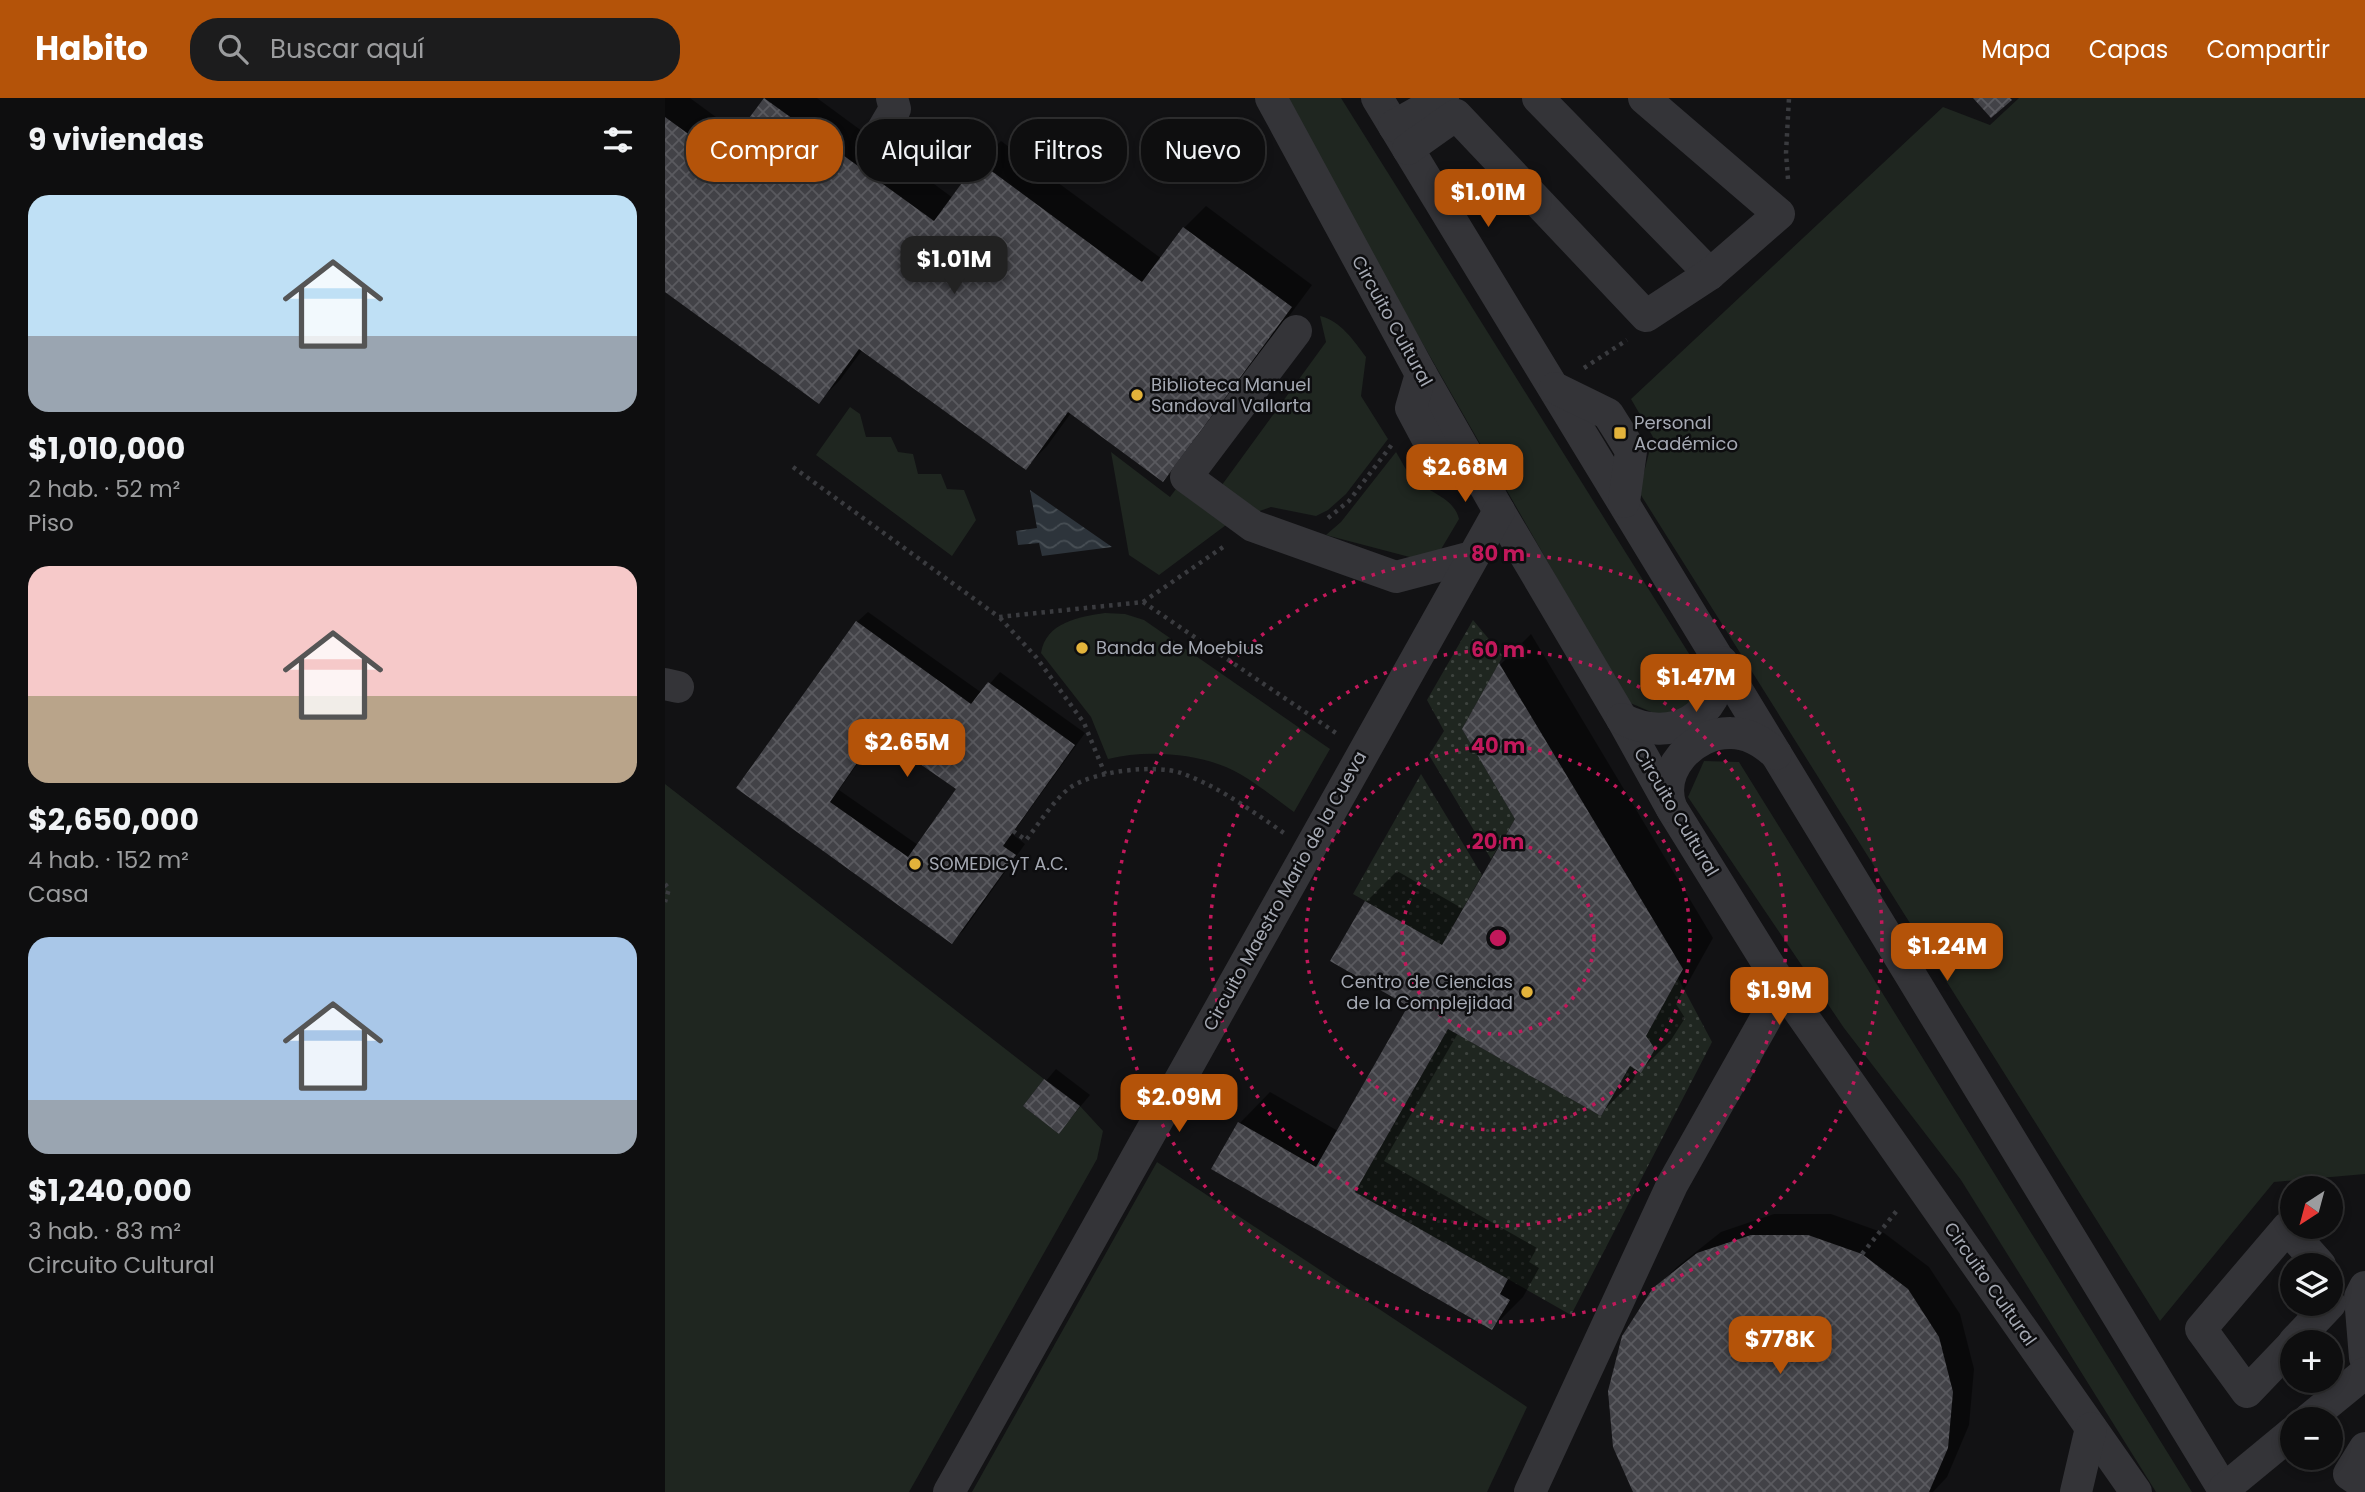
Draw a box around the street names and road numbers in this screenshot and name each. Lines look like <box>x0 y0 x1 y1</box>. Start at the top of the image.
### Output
street label: Circuito Cultural <box>1346 251 1439 391</box>
street label: Circuito Cultural <box>1628 743 1725 881</box>
street label: Circuito Maestro Mario de la Cueva <box>1197 746 1372 1035</box>
street label: Circuito Cultural <box>1938 1217 2043 1351</box>

